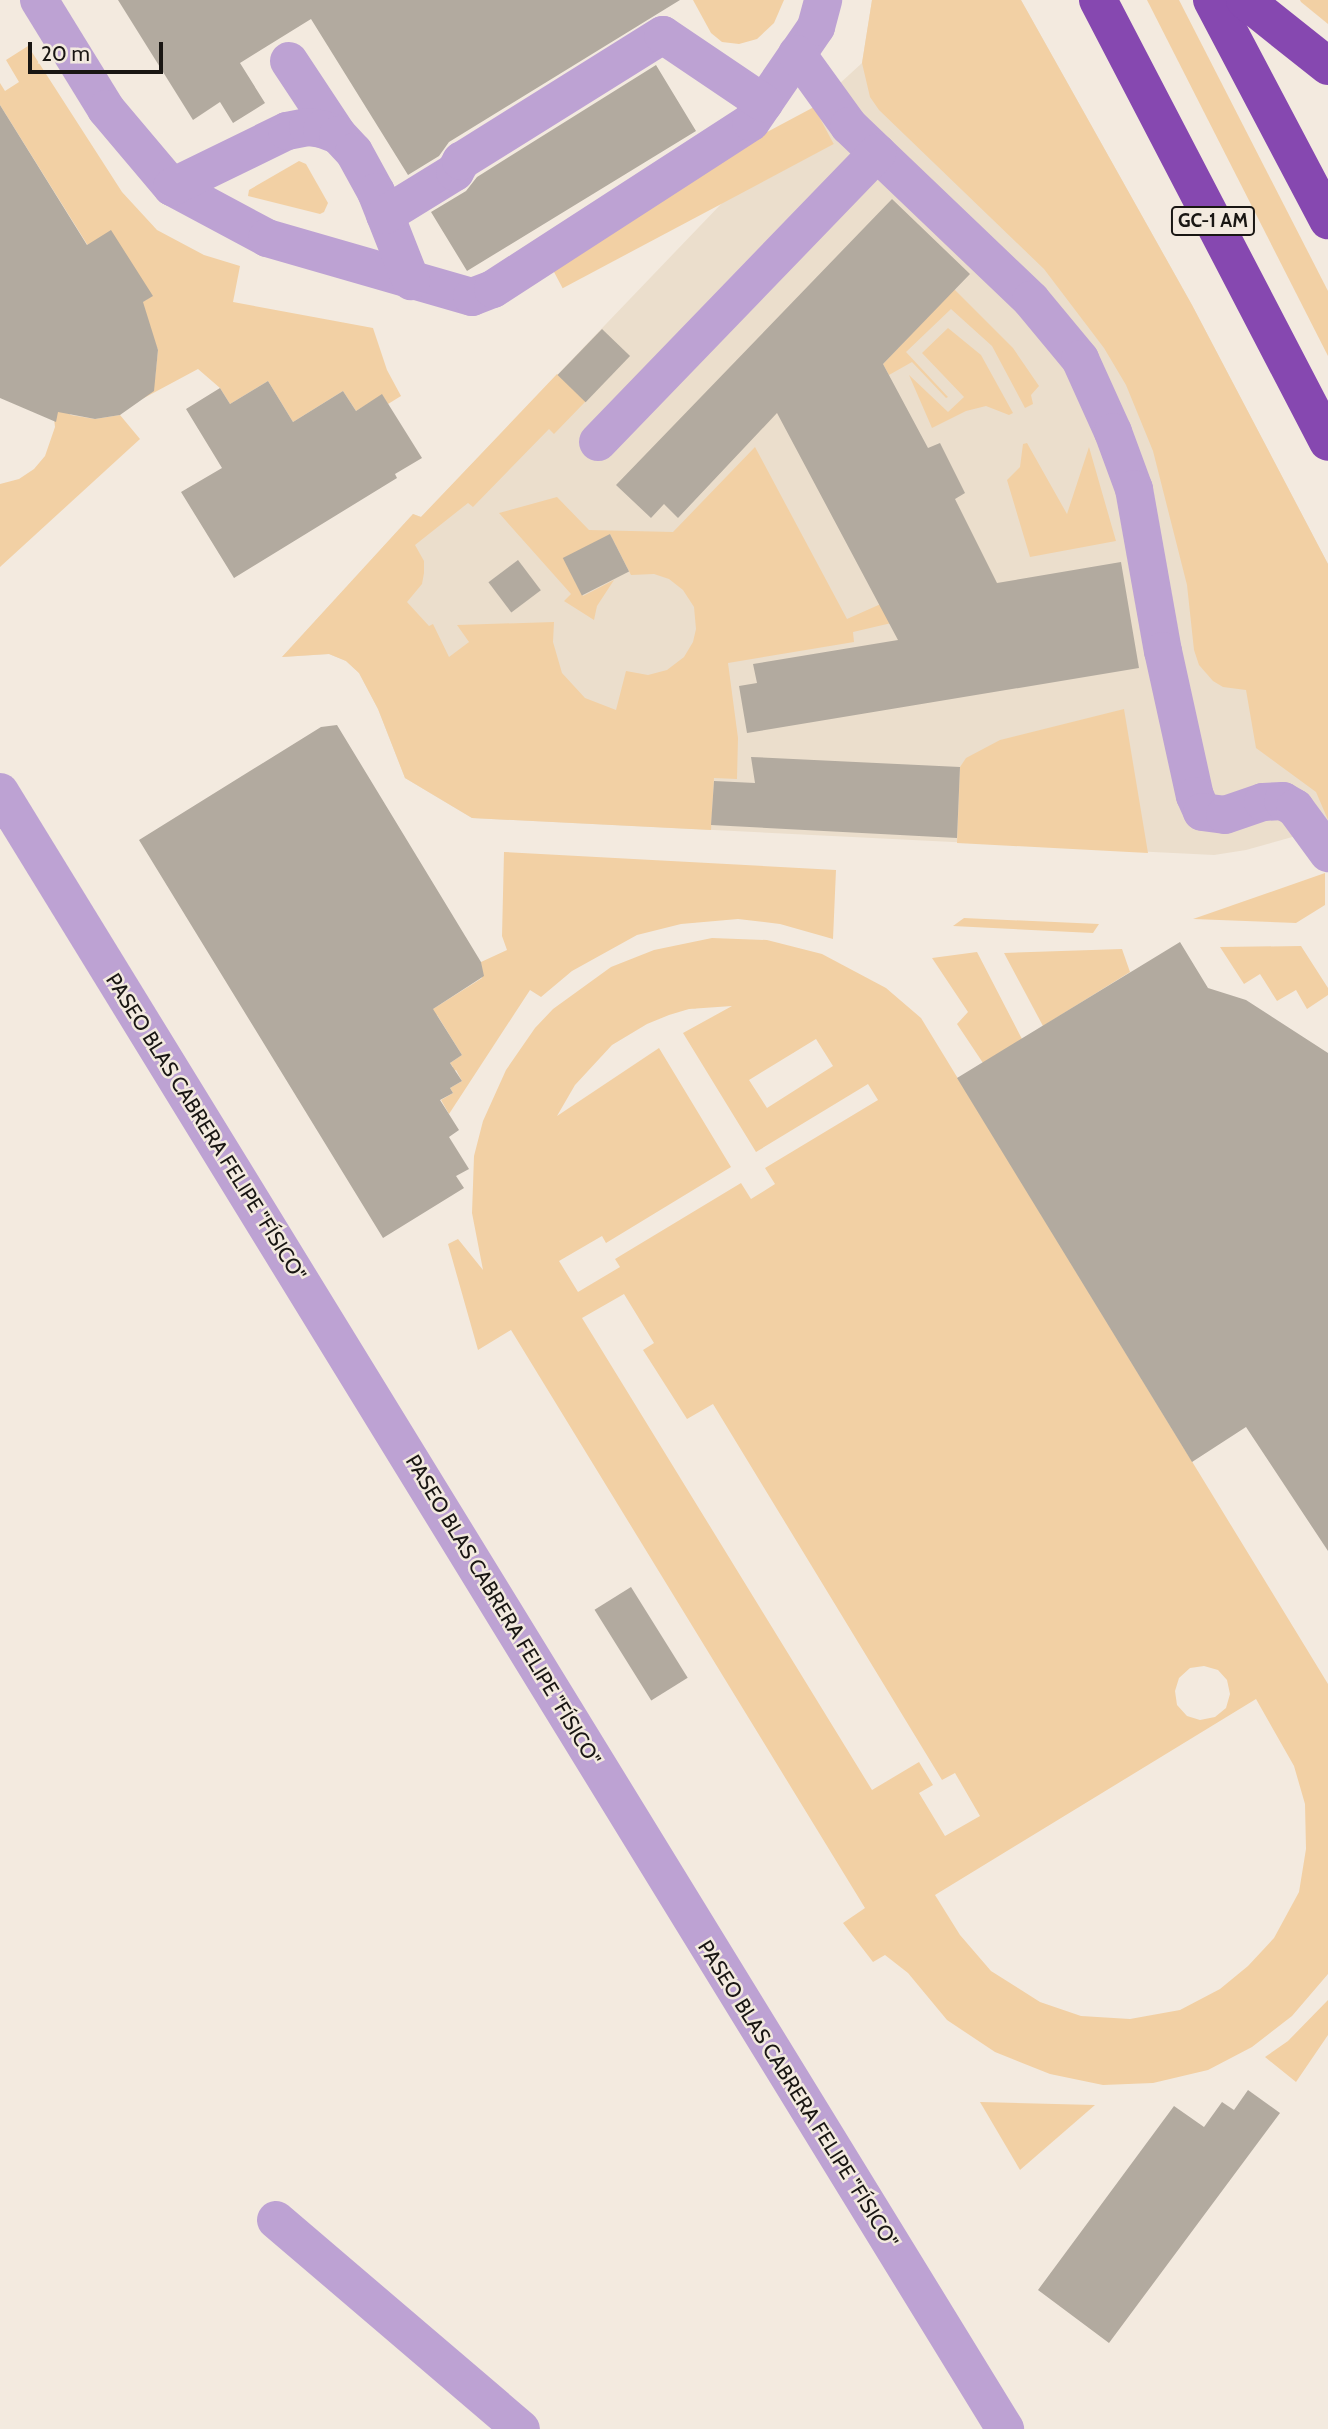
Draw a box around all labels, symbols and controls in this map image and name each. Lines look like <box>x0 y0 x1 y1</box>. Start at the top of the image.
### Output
scale bar <box>32 28 166 72</box>
text: 20 m <box>41 41 90 66</box>
road number: GC-1 AM <box>1169 206 1257 236</box>
street label: PASEO BLAS CABRERA FELIPE "FÍSICO" <box>101 969 311 1285</box>
street label: PASEO BLAS CABRERA FELIPE "FÍSICO" <box>400 1450 606 1770</box>
street label: PASEO BLAS CABRERA FELIPE "FÍSICO" <box>693 1936 903 2252</box>

